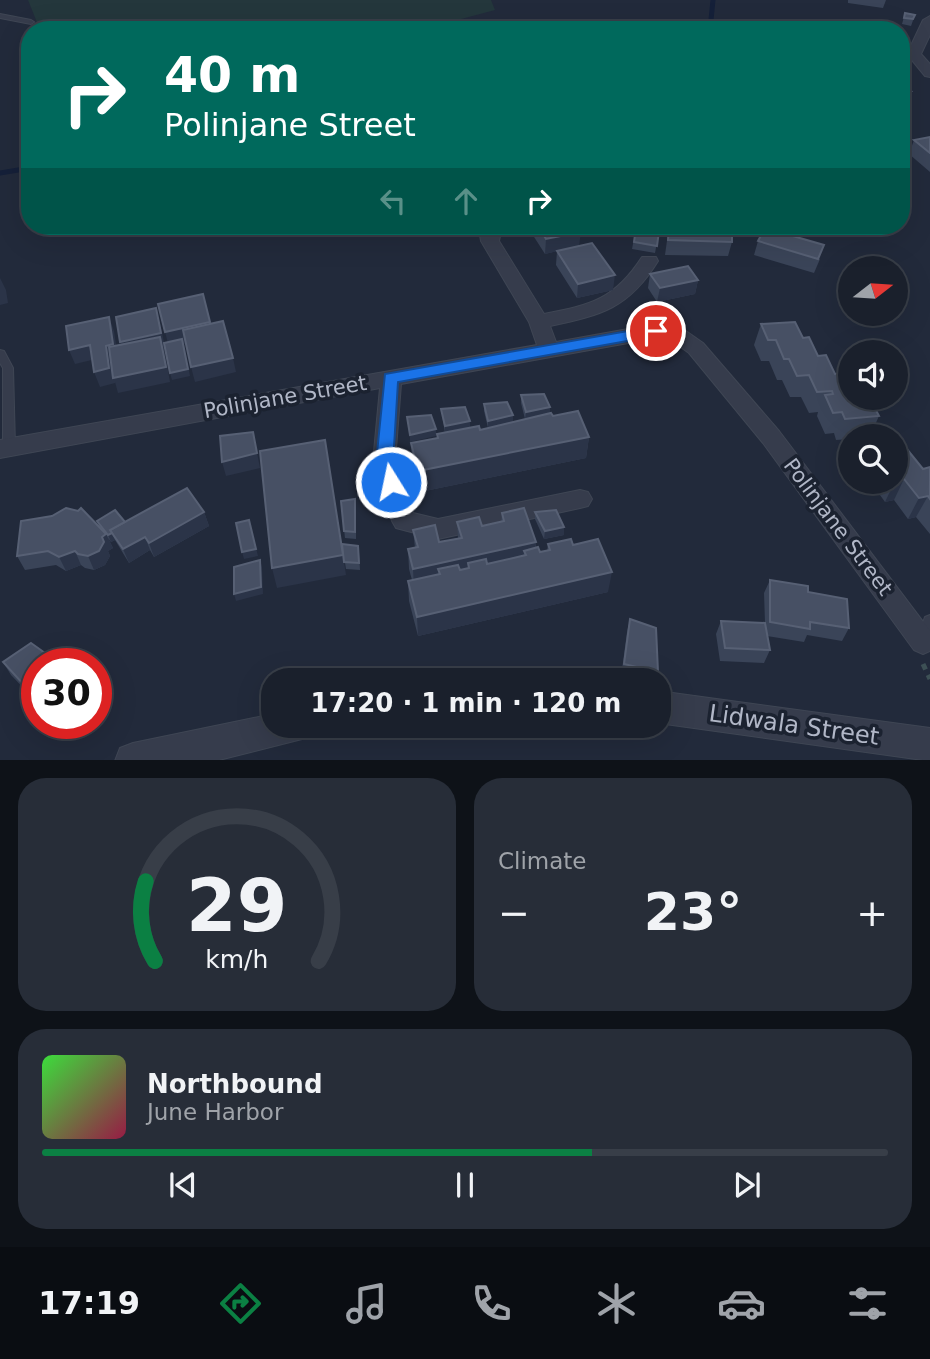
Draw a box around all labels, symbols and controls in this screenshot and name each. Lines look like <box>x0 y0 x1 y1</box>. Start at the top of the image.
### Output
text: 40 m <box>164 47 300 104</box>
icon: right <box>49 49 140 140</box>
text: Polinjane Street <box>164 106 416 144</box>
icon: left <box>374 182 412 220</box>
icon: ahead <box>447 182 485 220</box>
icon: right <box>520 182 558 220</box>
north arrow <box>838 256 908 326</box>
map controls <box>838 256 908 494</box>
pin <box>626 301 686 361</box>
icon: arrive <box>637 312 675 350</box>
button: sound <box>838 340 908 410</box>
street label: Polinjane Street <box>202 371 368 423</box>
button: search <box>838 424 908 494</box>
position arrow <box>354 445 428 519</box>
street label: Polinjane Street <box>779 454 897 600</box>
speed limit sign: 30 <box>21 648 112 739</box>
text: 17:20 · 1 min · 120 m <box>311 688 621 718</box>
street label: Lidwala Street <box>707 699 881 751</box>
text: Climate <box>498 848 587 874</box>
text: 29 <box>186 863 288 948</box>
text: 23° <box>644 882 742 942</box>
text: − <box>498 891 530 935</box>
text: + <box>856 891 888 935</box>
text: km/h <box>205 944 269 973</box>
text: Northbound <box>147 1069 323 1099</box>
text: June Harbor <box>147 1099 283 1125</box>
icon: previous <box>164 1166 202 1204</box>
icon: pause <box>446 1166 484 1204</box>
icon: next <box>728 1166 766 1204</box>
icon: directions <box>216 1279 265 1328</box>
icon: music <box>342 1279 391 1328</box>
icon: phone <box>467 1279 516 1328</box>
icon: climate <box>592 1279 641 1328</box>
icon: car <box>717 1279 766 1328</box>
icon: filters <box>843 1279 892 1328</box>
text: 17:19 <box>38 1284 140 1322</box>

